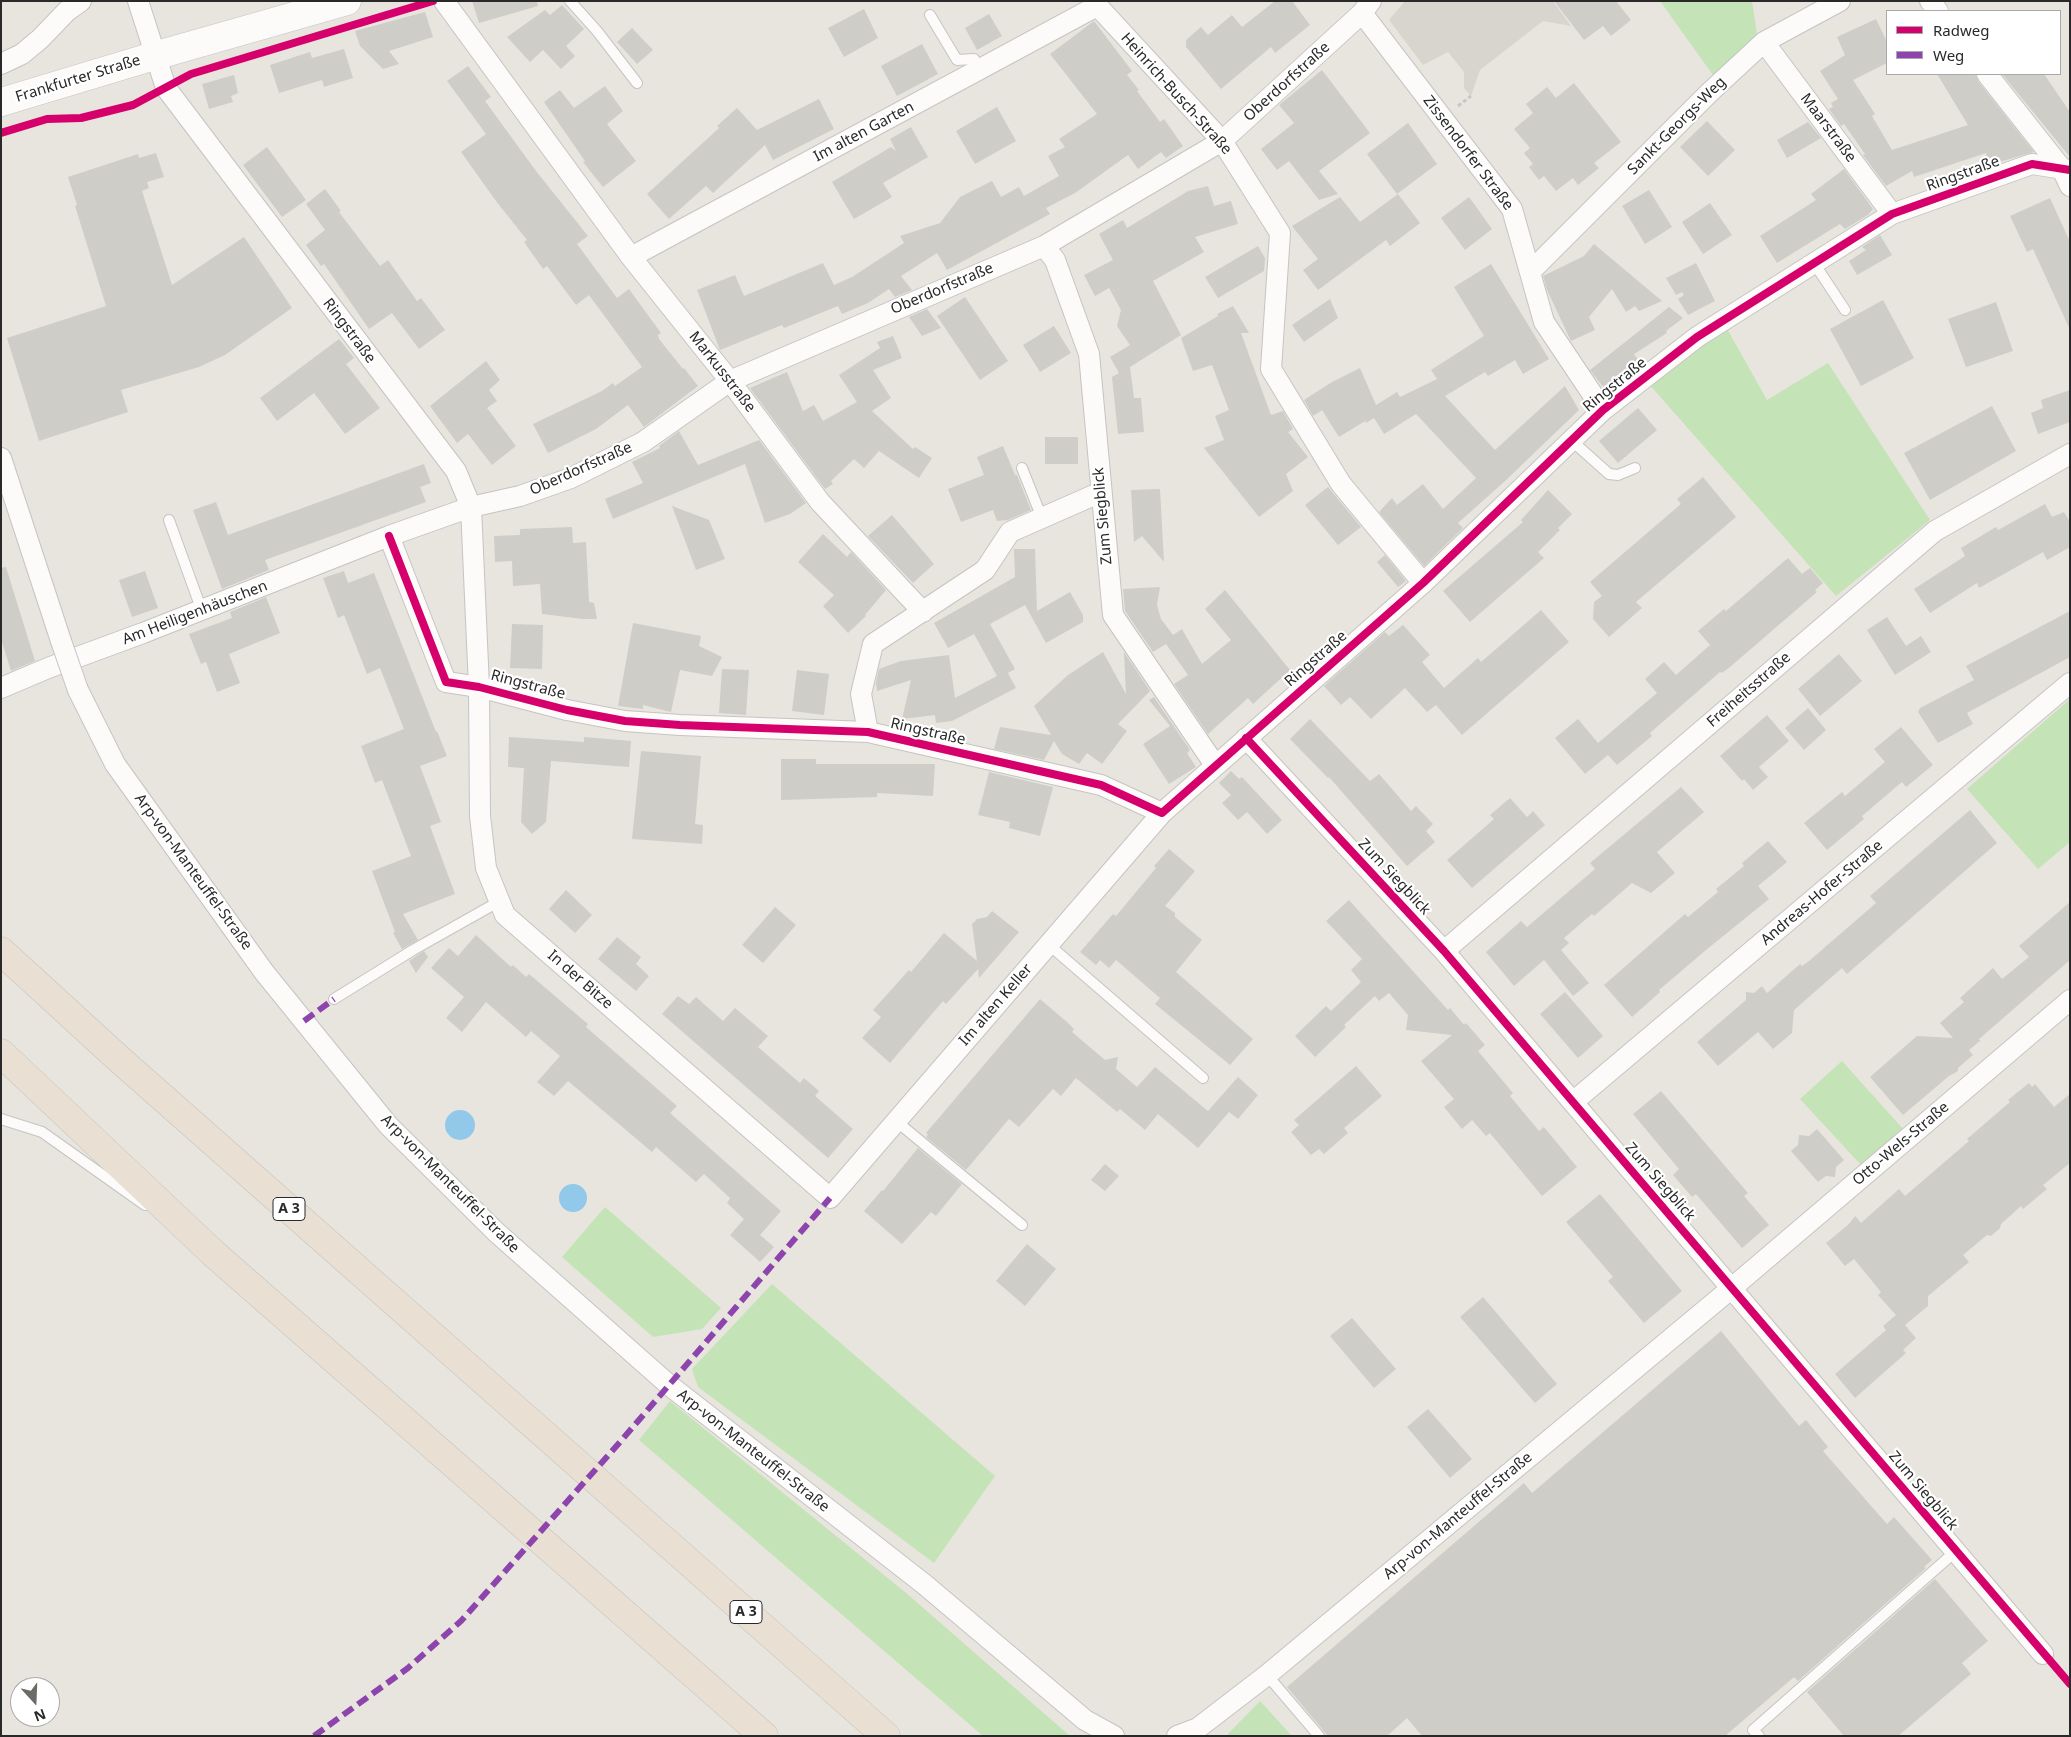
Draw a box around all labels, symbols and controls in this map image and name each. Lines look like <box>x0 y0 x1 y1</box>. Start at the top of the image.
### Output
legend <box>1886 10 2061 75</box>
text: Radweg <box>1933 20 1989 40</box>
street label: Heinrich-Busch-Straße <box>1117 29 1235 159</box>
street label: Oberdorfstraße <box>1240 39 1334 125</box>
text: Weg <box>1933 45 1964 65</box>
street label: Frankfurter Straße <box>13 51 143 107</box>
street label: Sankt-Georgs-Weg <box>1624 73 1730 179</box>
street label: Maarstraße <box>1796 90 1860 166</box>
street label: Zissendorfer Straße <box>1419 92 1517 214</box>
street label: Im alten Garten <box>811 98 917 166</box>
street label: Ringstraße <box>1924 152 2002 196</box>
street label: Oberdorfstraße <box>888 259 996 319</box>
street label: Ringstraße <box>319 295 379 367</box>
street label: Markusstraße <box>685 328 759 416</box>
street label: Ringstraße <box>1580 354 1650 416</box>
street label: Oberdorfstraße <box>527 438 635 500</box>
street label: Zum Siegblick <box>1090 467 1116 565</box>
street label: Am Heiligenhäuschen <box>120 577 270 649</box>
street label: Ringstraße <box>1281 627 1351 691</box>
street label: Freiheitsstraße <box>1703 649 1795 731</box>
street label: Ringstraße <box>489 666 567 704</box>
street label: Ringstraße <box>889 715 967 749</box>
street label: Arp-von-Manteuffel-Straße <box>130 790 256 954</box>
street label: Zum Siegblick <box>1354 835 1434 919</box>
street label: Andreas-Hofer-Straße <box>1757 837 1887 949</box>
street label: In der Bitze <box>544 947 616 1013</box>
street label: Im alten Keller <box>956 960 1036 1050</box>
street label: Otto-Wels-Straße <box>1849 1098 1953 1190</box>
street label: Arp-von-Manteuffel-Straße <box>377 1111 523 1257</box>
street label: Zum Siegblick <box>1621 1139 1699 1225</box>
road number: A 3 <box>273 1198 305 1220</box>
street label: Arp-von-Manteuffel-Straße <box>673 1386 833 1516</box>
street label: Zum Siegblick <box>1885 1448 1961 1534</box>
street label: Arp-von-Manteuffel-Straße <box>1380 1449 1536 1583</box>
road number: A 3 <box>730 1600 762 1624</box>
north arrow <box>10 1677 60 1727</box>
text: N <box>31 1705 49 1726</box>

